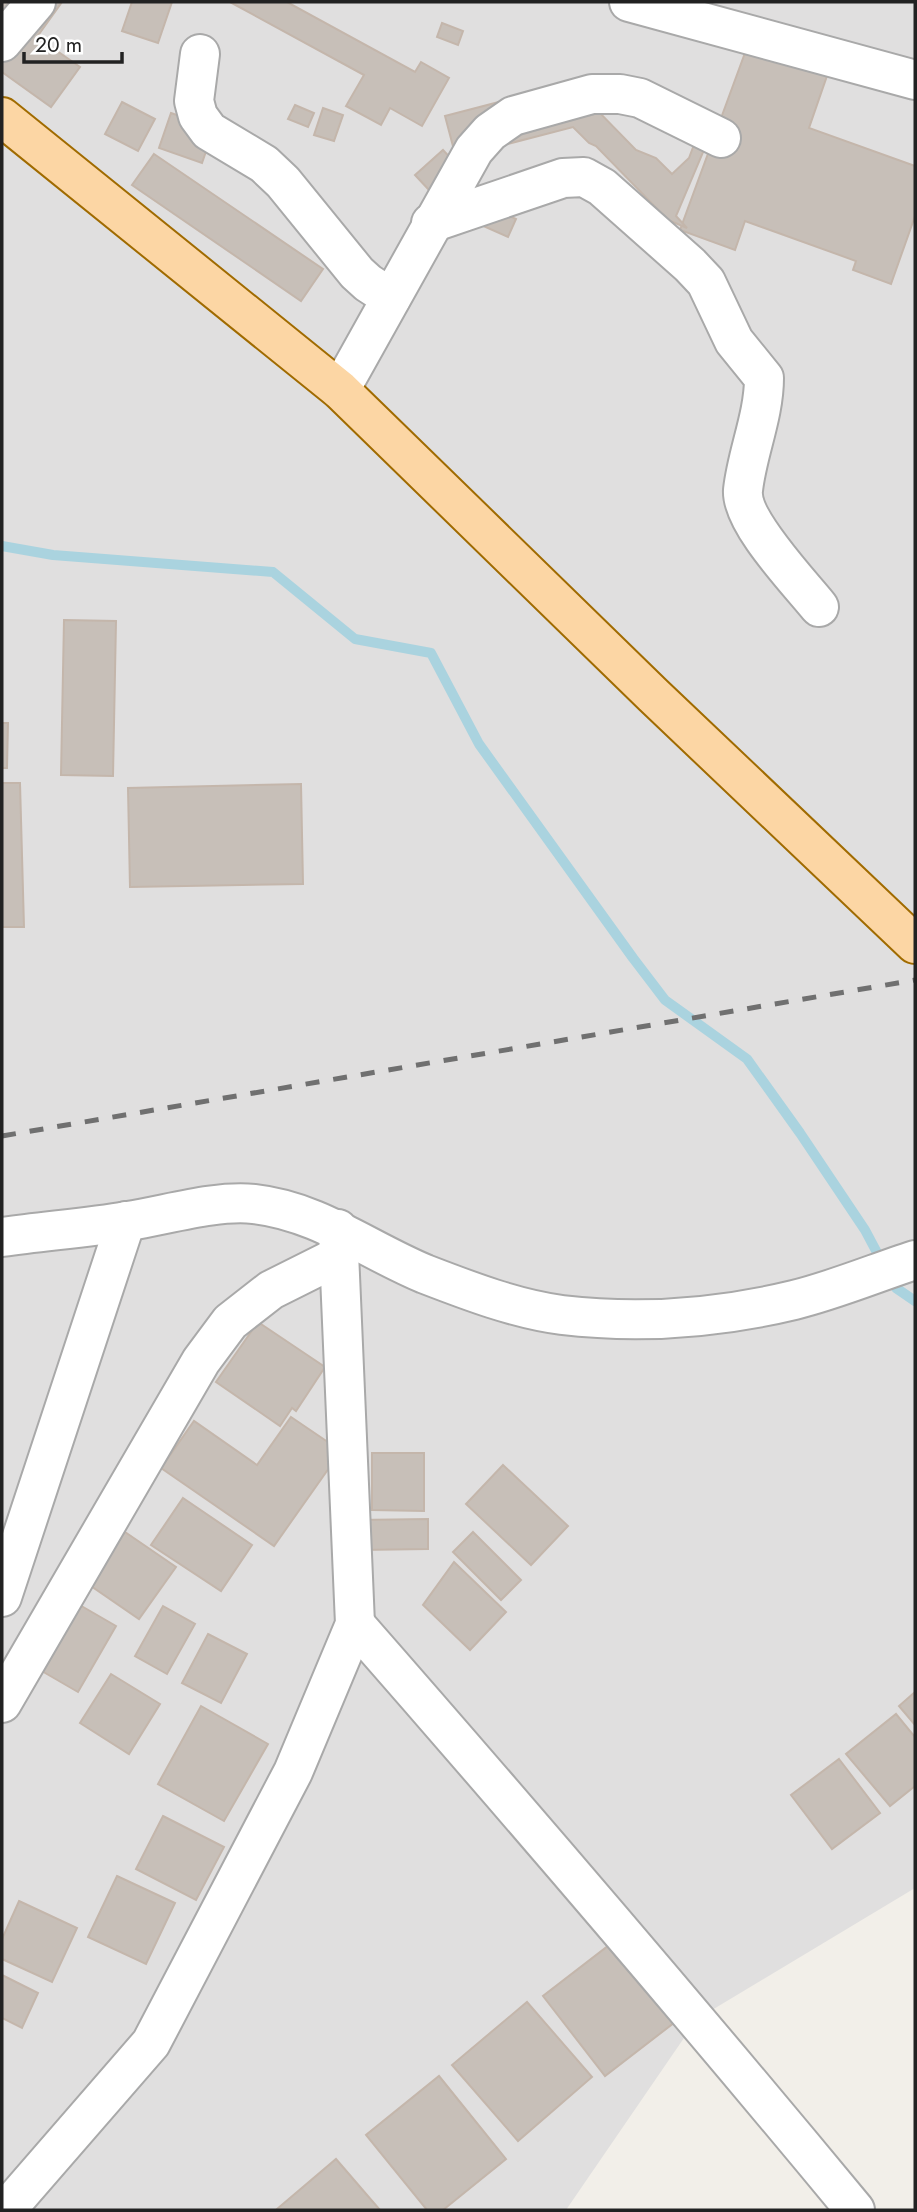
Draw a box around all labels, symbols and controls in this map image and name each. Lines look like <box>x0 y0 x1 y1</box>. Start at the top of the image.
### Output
scale bar <box>24 21 122 65</box>
text: 20 m <box>35 30 82 60</box>

